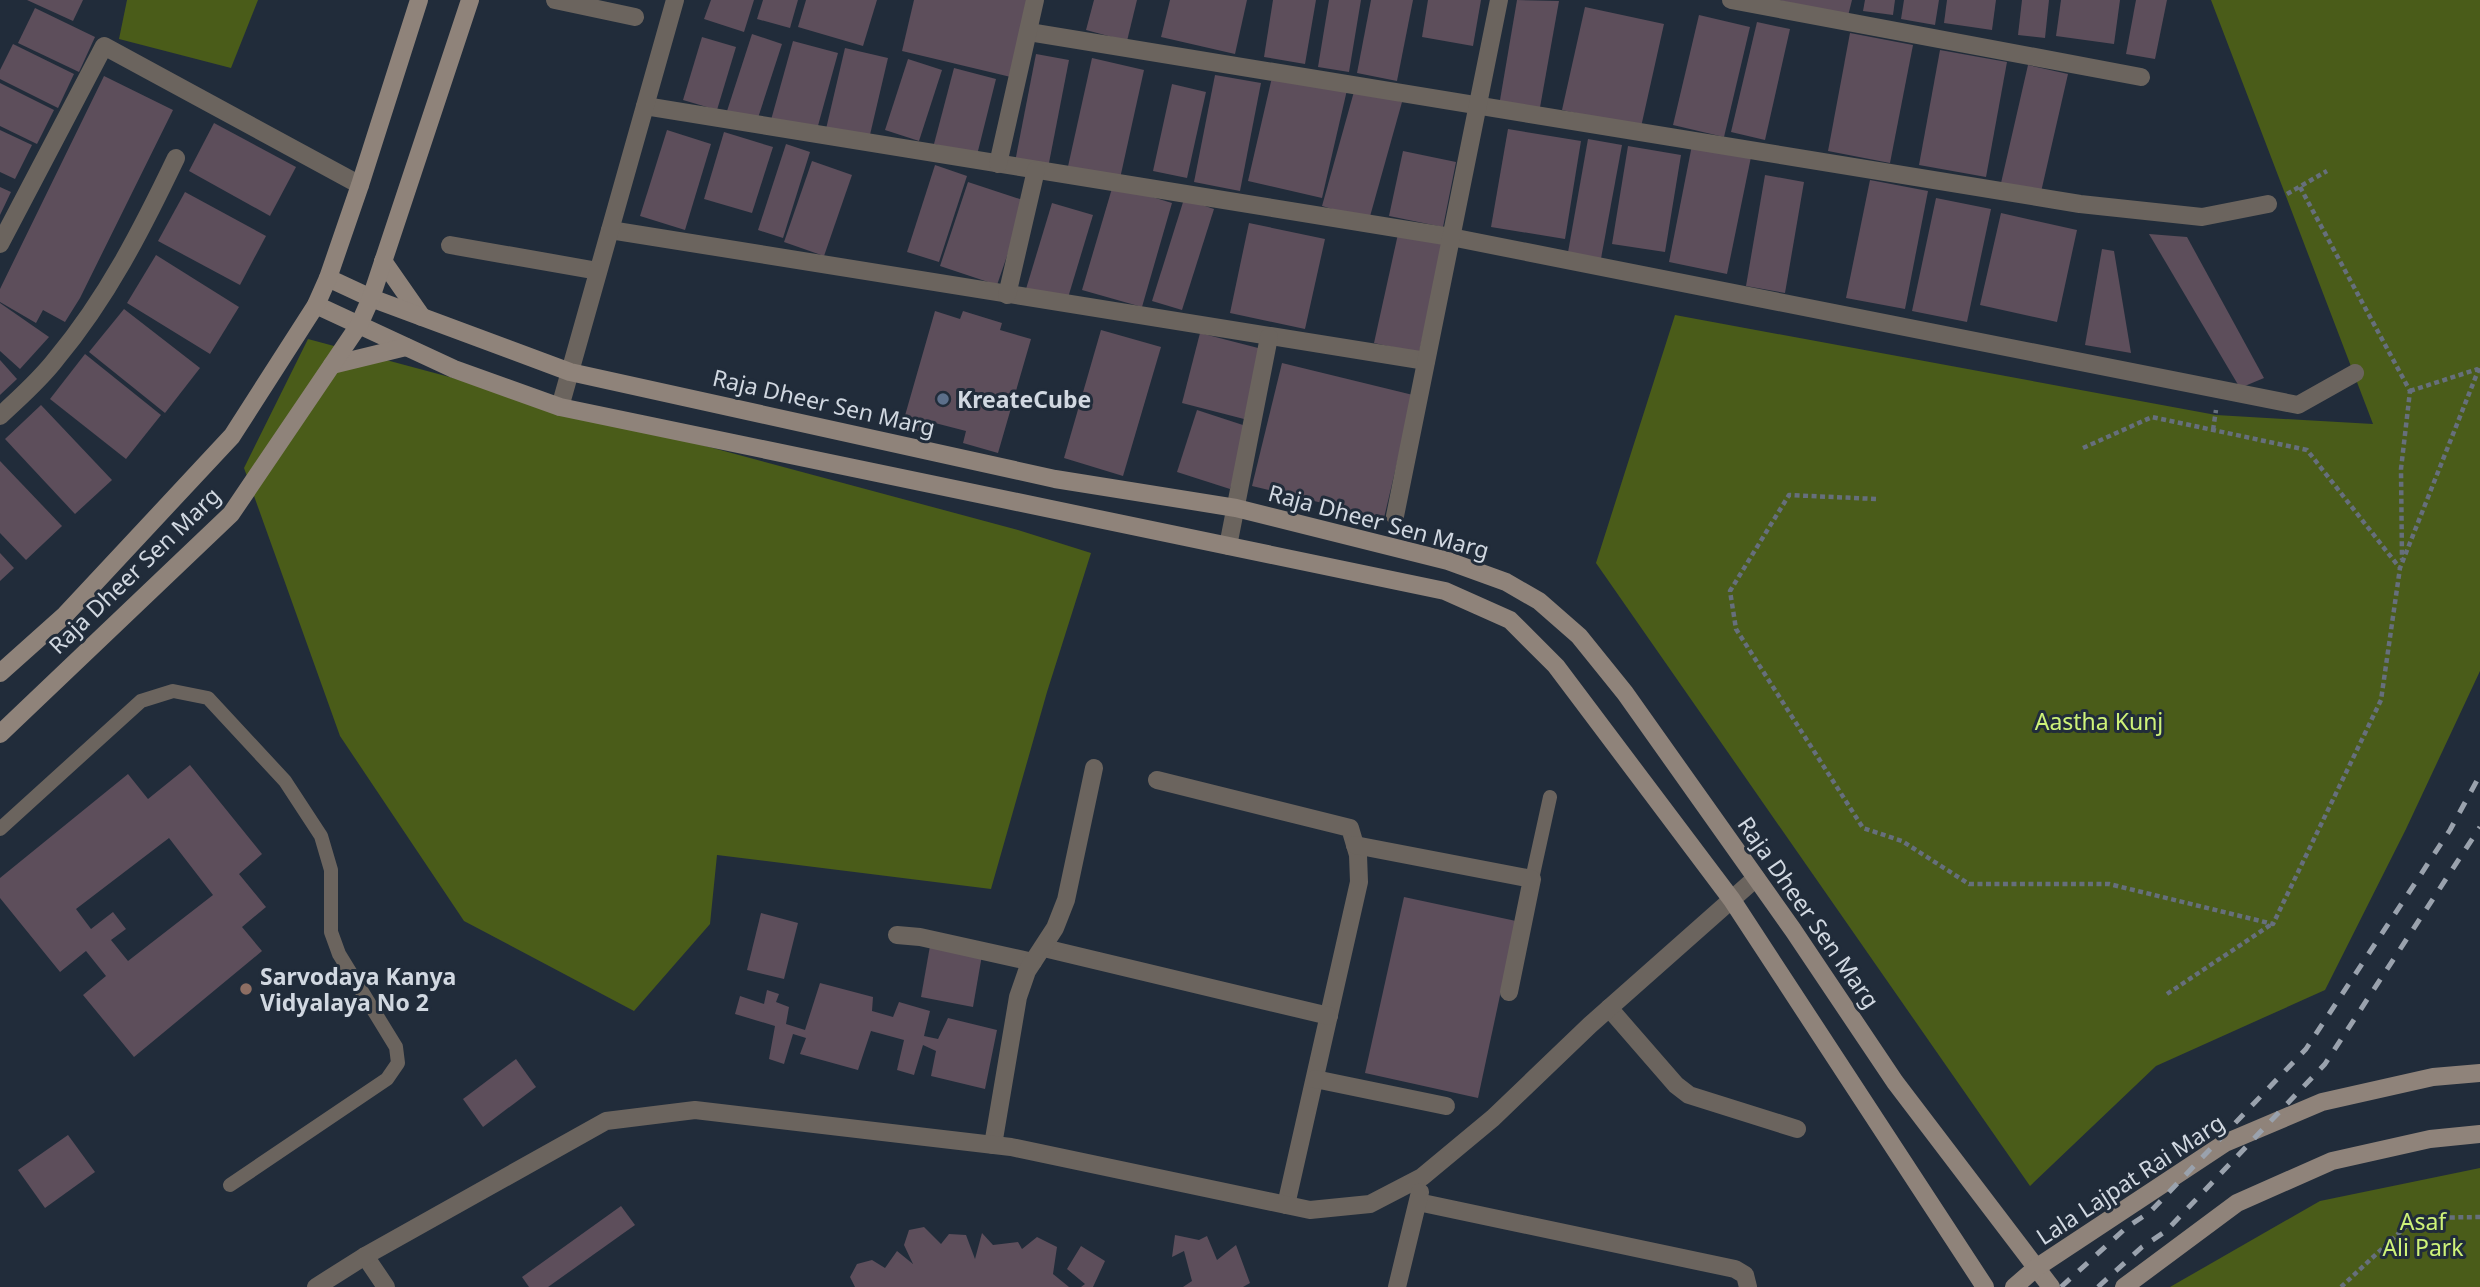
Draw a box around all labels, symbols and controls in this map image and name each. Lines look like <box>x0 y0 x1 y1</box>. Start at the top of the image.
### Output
street label: Raja Dheer Sen Marg <box>710 361 938 443</box>
place label: KreateCube <box>957 383 1091 415</box>
marker: KreateCube <box>935 391 951 407</box>
street label: Raja Dheer Sen Marg <box>1265 476 1493 566</box>
street label: Raja Dheer Sen Marg <box>41 479 227 661</box>
park label: Aastha Kunj <box>2035 705 2163 737</box>
street label: Raja Dheer Sen Marg <box>1731 810 1887 1014</box>
place label: Sarvodaya Kanya Vidyalaya No 2 <box>260 960 456 1018</box>
marker: Sarvodaya Kanya Vidyalaya No 2 <box>238 981 254 997</box>
street label: Lala Lajpat Rai Marg <box>2030 1106 2230 1252</box>
park label: Asaf Ali Park <box>2382 1205 2464 1263</box>

